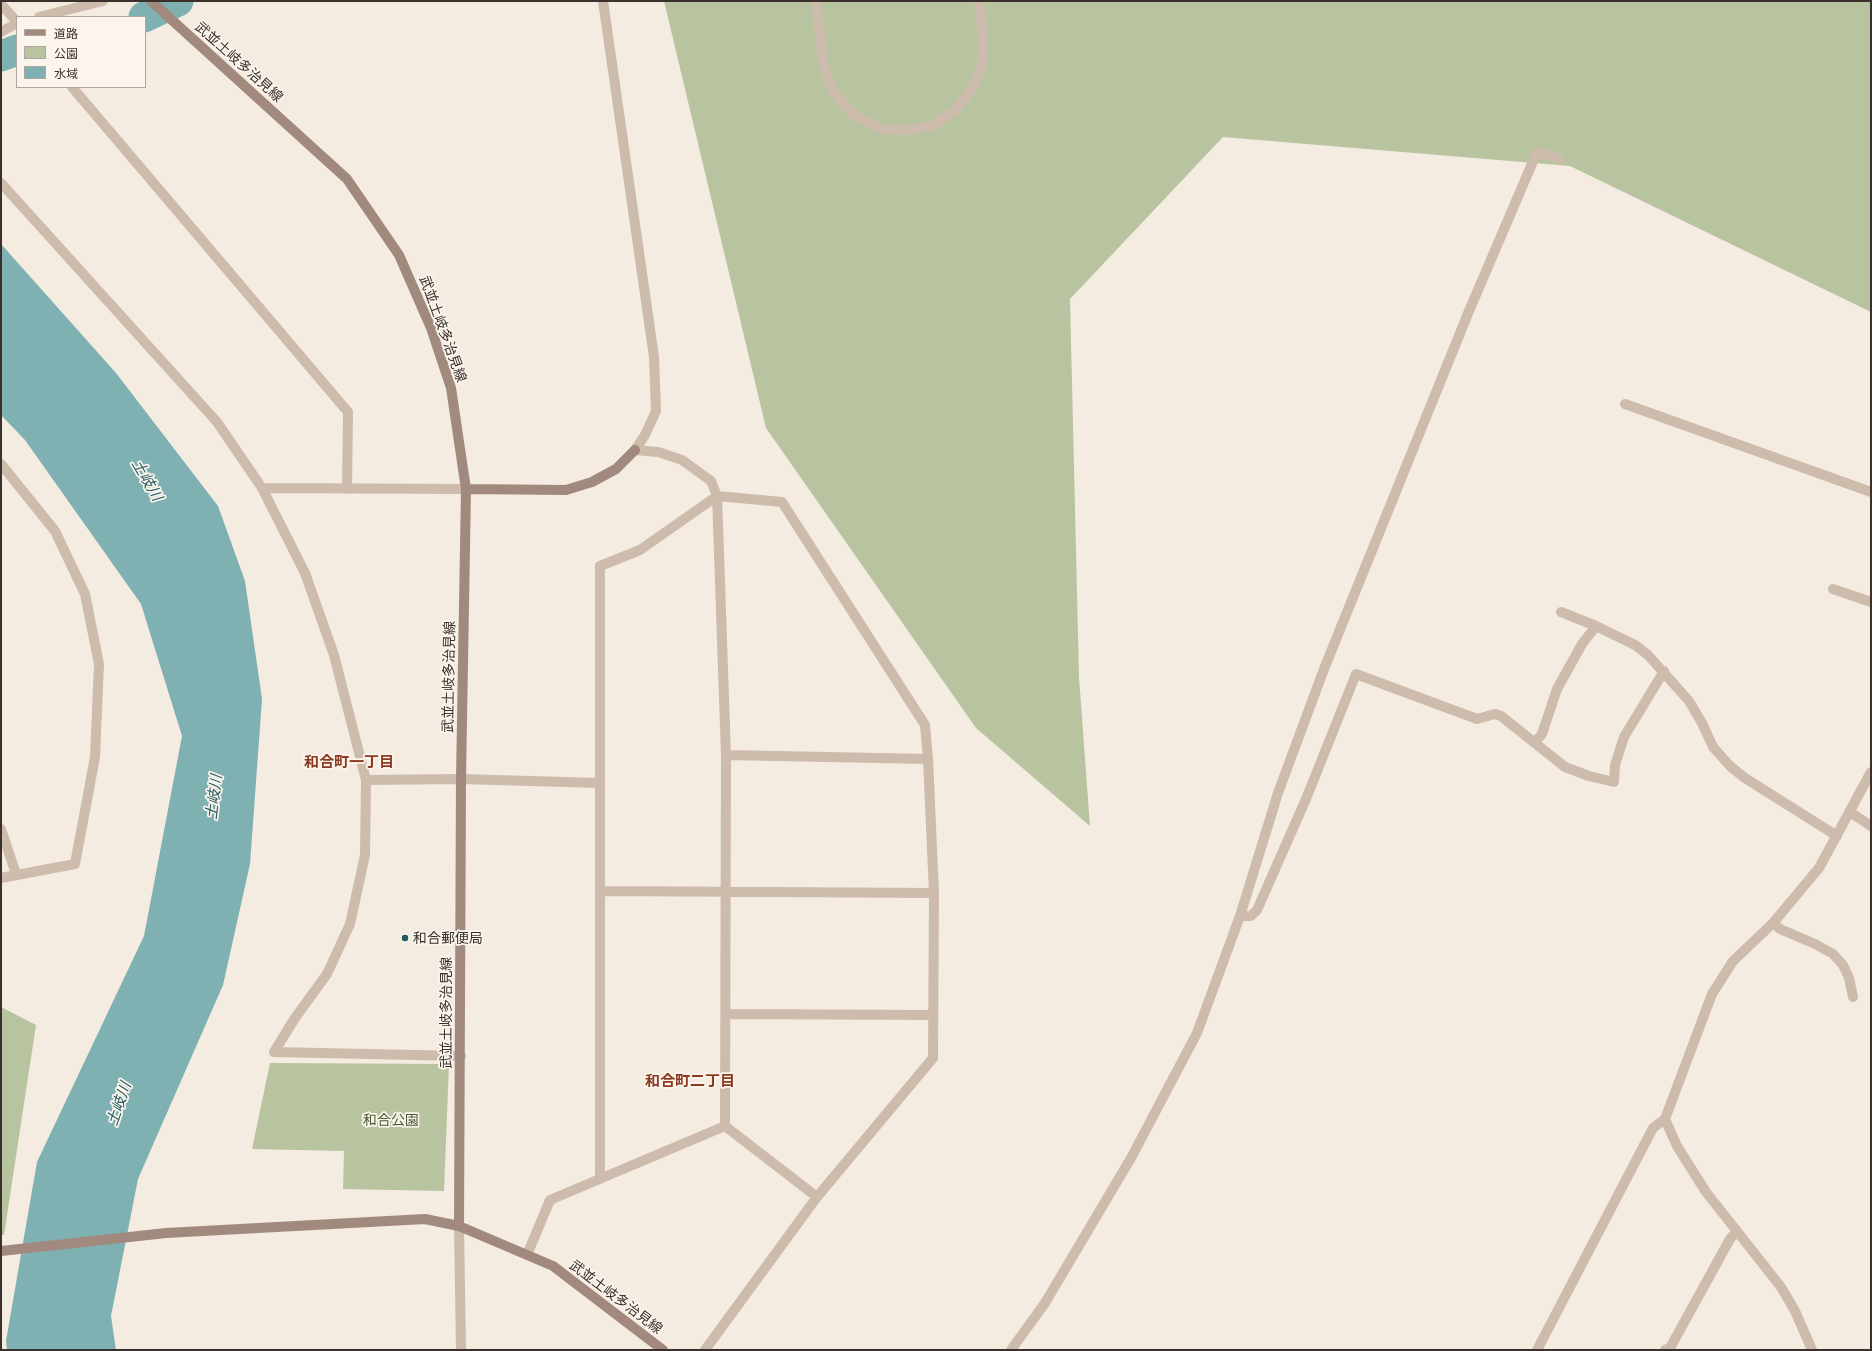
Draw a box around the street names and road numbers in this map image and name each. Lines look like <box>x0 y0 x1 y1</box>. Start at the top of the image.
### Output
street label: 武並土岐多治見線 <box>192 18 286 106</box>
street label: 武並土岐多治見線 <box>416 274 470 384</box>
street label: 武並土岐多治見線 <box>440 621 458 733</box>
street label: 武並土岐多治見線 <box>438 957 454 1069</box>
street label: 武並土岐多治見線 <box>566 1257 666 1337</box>

